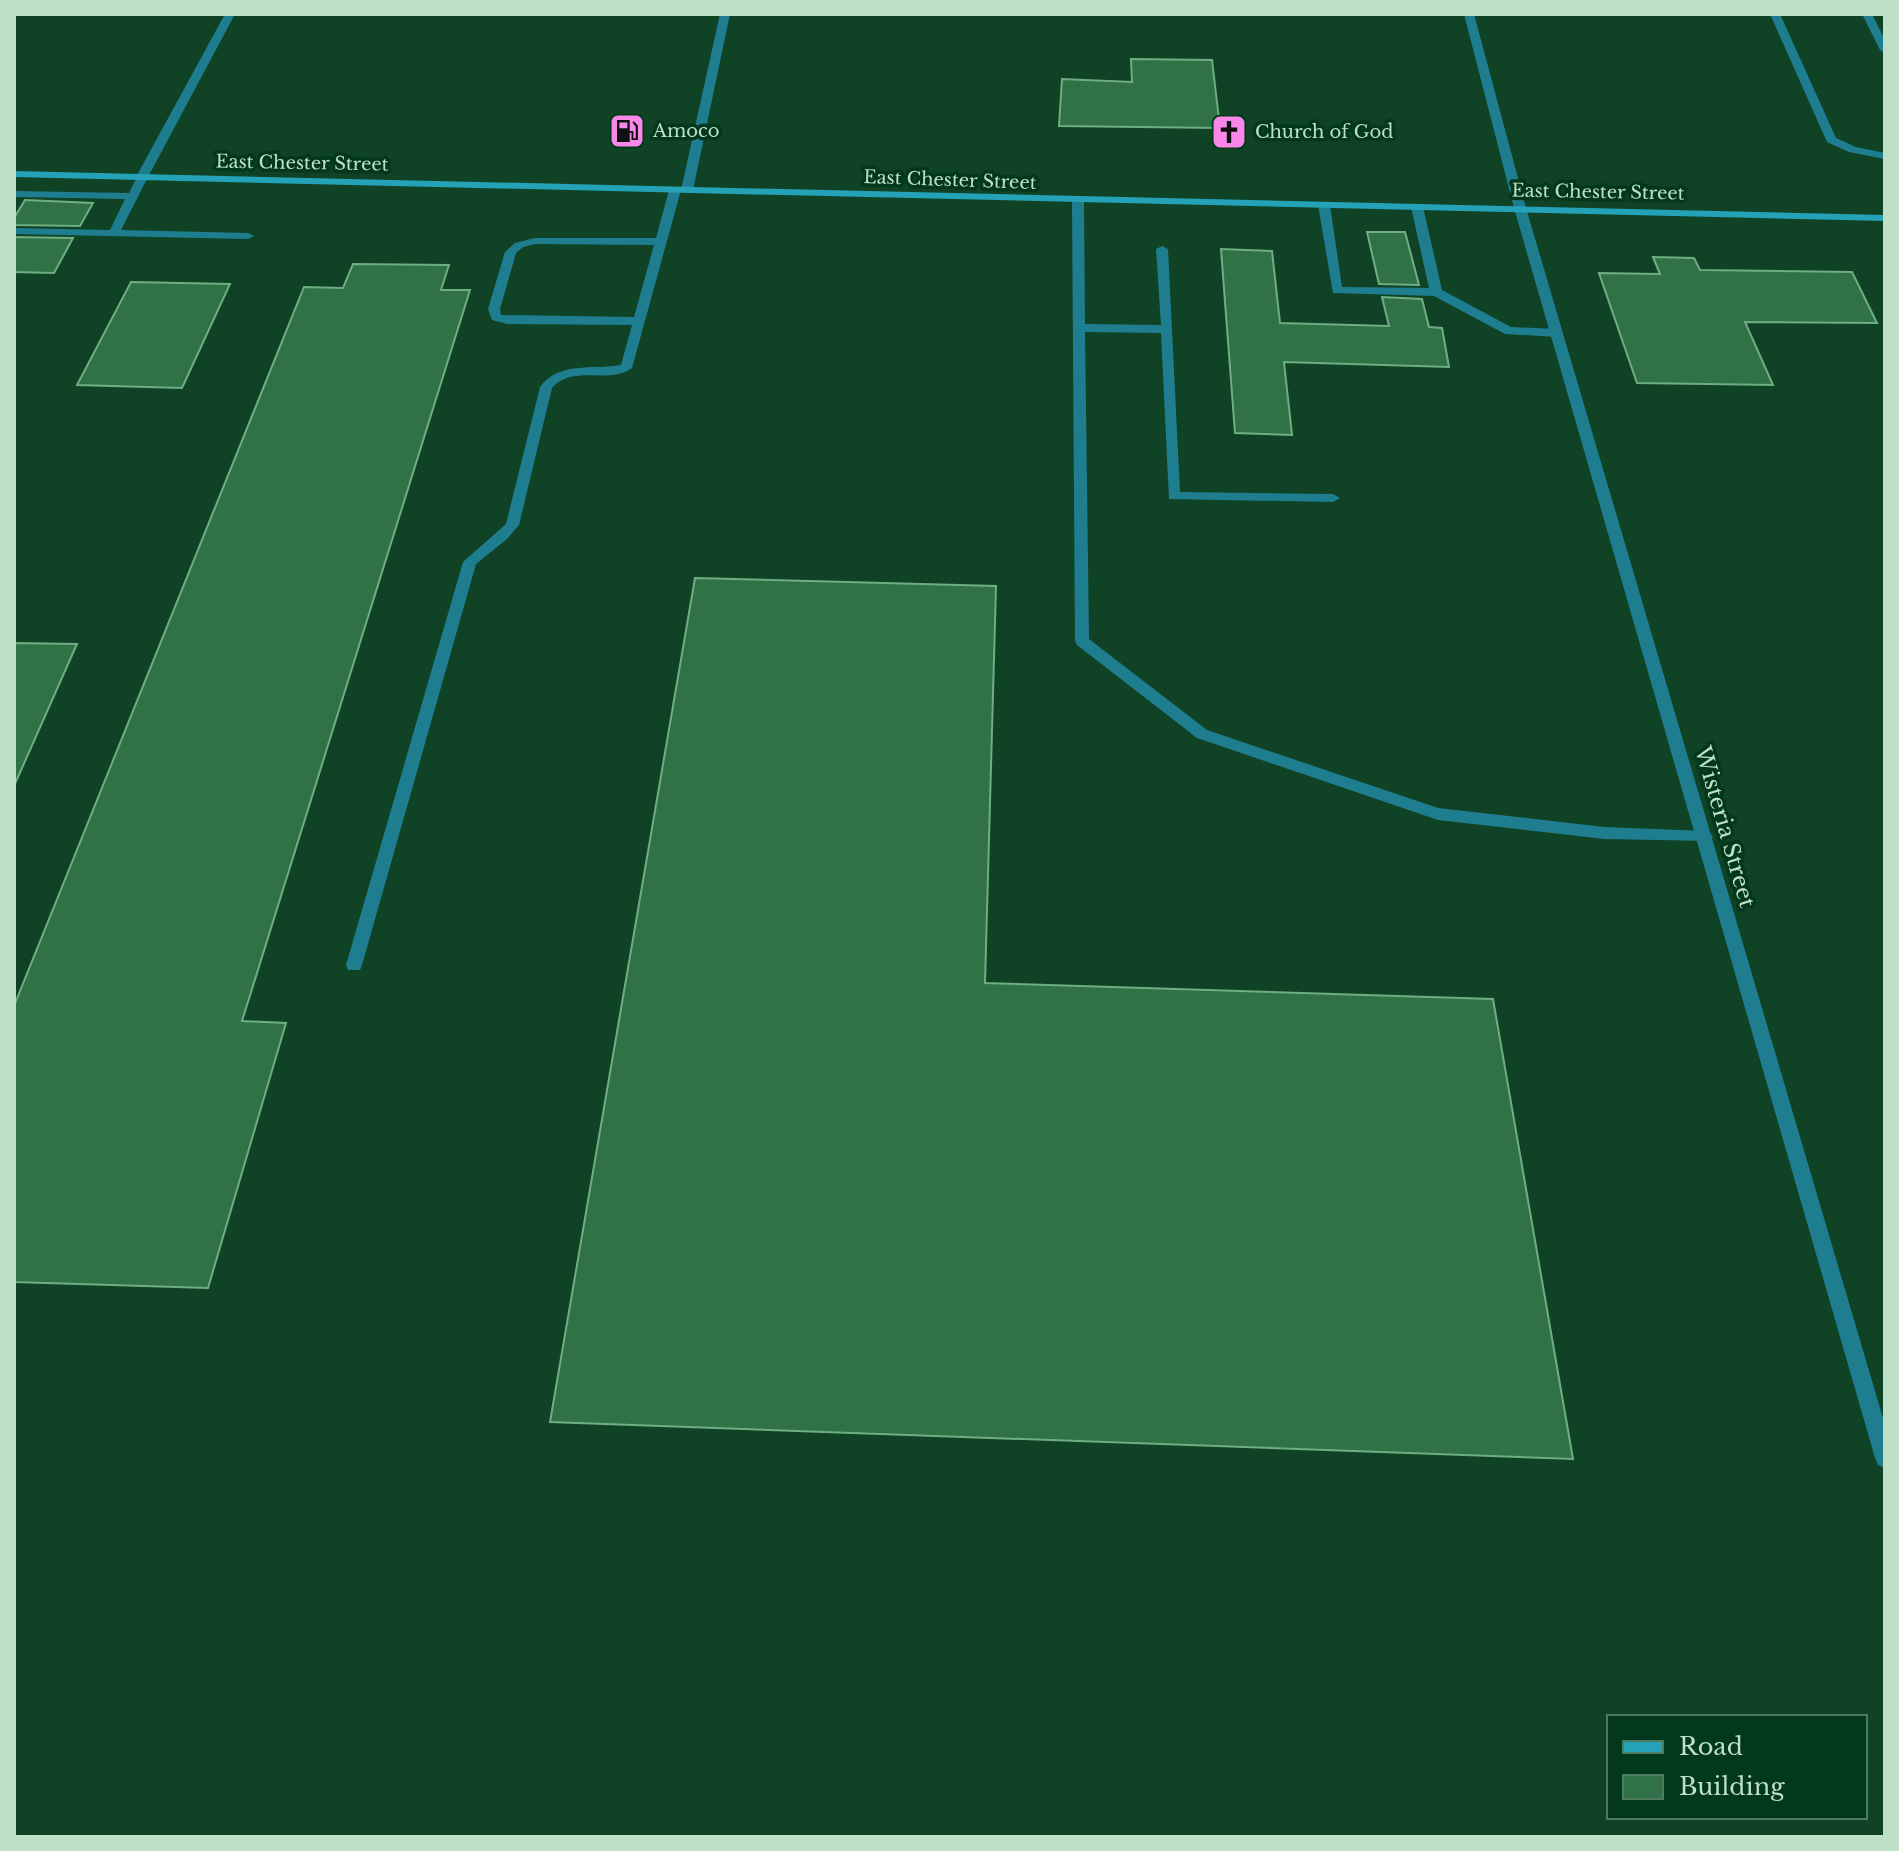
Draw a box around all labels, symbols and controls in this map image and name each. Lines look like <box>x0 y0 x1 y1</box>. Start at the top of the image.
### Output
fuel station icon: Amoco <box>608 112 646 150</box>
church icon: Church of God <box>1210 113 1248 151</box>
place label: Amoco <box>652 120 719 142</box>
place label: Church of God <box>1255 121 1393 143</box>
street label: East Chester Street <box>215 150 389 176</box>
street label: East Chester Street <box>863 166 1037 194</box>
street label: East Chester Street <box>1511 179 1685 205</box>
street label: Wisteria Street <box>1689 742 1761 911</box>
legend <box>1607 1715 1867 1819</box>
text: Road <box>1679 1732 1743 1761</box>
text: Building <box>1679 1772 1785 1801</box>

